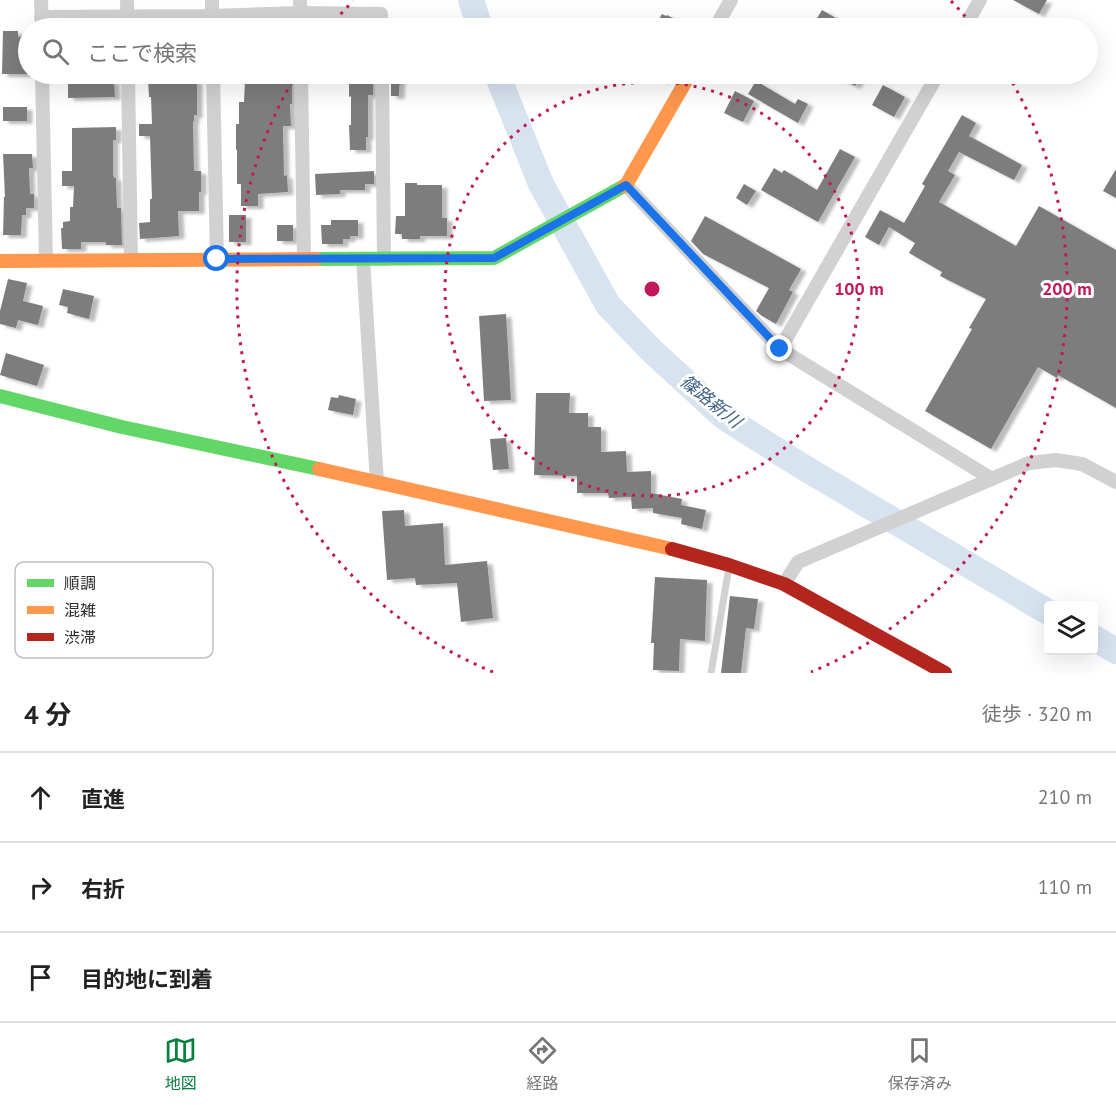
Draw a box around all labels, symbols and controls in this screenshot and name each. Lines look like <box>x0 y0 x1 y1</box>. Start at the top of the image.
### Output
search box <box>18 18 1098 84</box>
icon: search <box>39 35 72 68</box>
text: ここで検索 <box>87 39 197 67</box>
route start <box>203 245 229 271</box>
text: 100 m <box>834 277 884 300</box>
text: 200 m <box>1042 277 1092 300</box>
centre of rings <box>642 279 662 299</box>
route end <box>766 335 792 361</box>
water label: 篠路新川 <box>676 369 748 434</box>
legend <box>15 562 213 658</box>
text: 順調 <box>64 573 96 593</box>
text: 混雑 <box>64 600 96 620</box>
map controls <box>1044 601 1098 655</box>
button: layers <box>1044 601 1098 655</box>
text: 渋滞 <box>64 627 96 647</box>
text: 4 分 <box>24 698 71 731</box>
text: 徒歩 · 320 m <box>982 701 1092 727</box>
icon: ahead <box>24 781 57 814</box>
text: 210 m <box>1038 784 1092 810</box>
text: 直進 <box>81 785 125 813</box>
icon: right <box>24 871 57 904</box>
text: 110 m <box>1038 874 1092 900</box>
text: 右折 <box>81 875 125 903</box>
icon: arrive <box>24 961 57 994</box>
text: 目的地に到着 <box>81 965 213 993</box>
tab: 地図 <box>164 1034 197 1094</box>
tab: 経路 <box>526 1034 559 1094</box>
tab: 保存済み <box>888 1034 952 1094</box>

